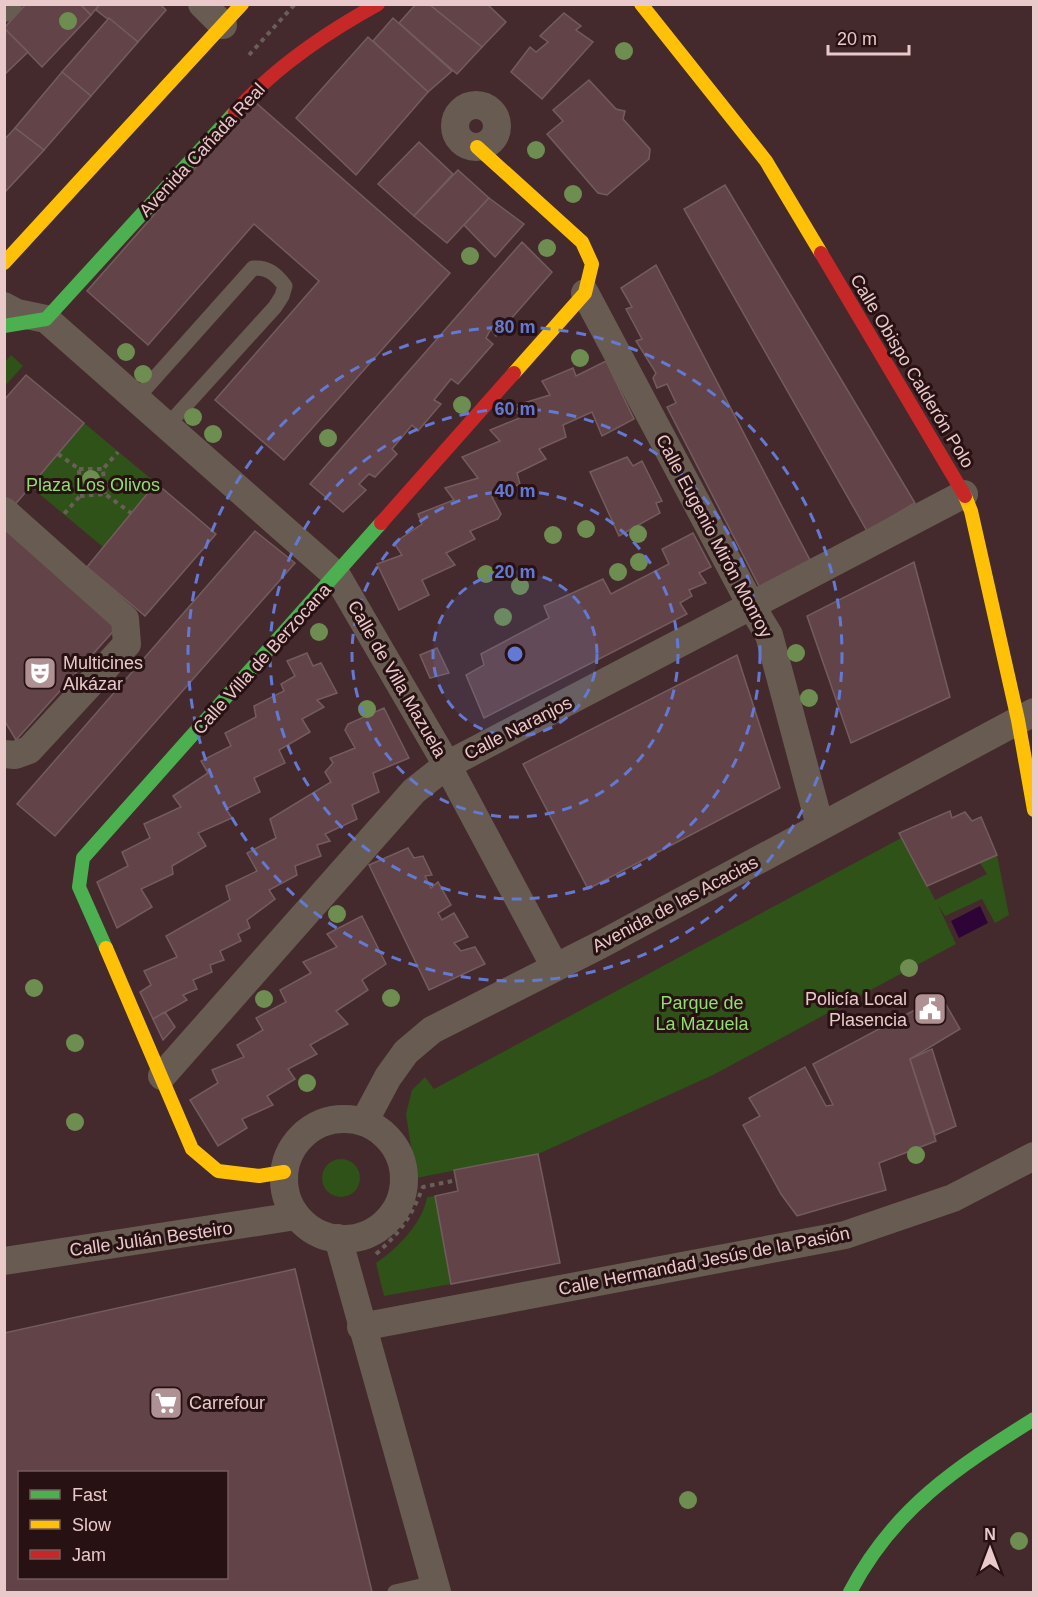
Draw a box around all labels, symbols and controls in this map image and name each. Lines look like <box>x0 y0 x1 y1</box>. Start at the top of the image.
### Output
scale bar <box>828 18 909 56</box>
text: 20 m <box>837 29 877 49</box>
street label: Avenida Cañada Real <box>135 79 269 221</box>
street label: Calle Obispo Calderón Polo <box>846 271 978 471</box>
text: 80 m <box>494 317 536 337</box>
text: 60 m <box>494 399 536 419</box>
street label: Calle Eugenio Mirón Monroy <box>652 431 776 641</box>
park label: Plaza Los Olivos <box>26 475 160 495</box>
text: 40 m <box>494 481 536 501</box>
text: 20 m <box>494 562 536 582</box>
street label: Calle Villa de Berzocana <box>189 579 336 738</box>
street label: Calle de Villa Mazuela <box>344 597 451 762</box>
centre of rings <box>505 644 525 664</box>
place label: Multicines Alkázar <box>63 653 143 694</box>
theatre icon: Multicines Alkázar <box>22 655 58 691</box>
street label: Calle Naranjos <box>461 692 575 764</box>
street label: Avenida de las Acacias <box>589 852 761 956</box>
place label: Policía Local Plasencia <box>805 989 908 1030</box>
public building icon: Policía Local Plasencia <box>912 991 948 1027</box>
park label: Parque de La Mazuela <box>655 993 750 1034</box>
street label: Calle Julián Besteiro <box>68 1218 234 1260</box>
street label: Calle Hermandad Jesús de la Pasión <box>557 1223 851 1299</box>
supermarket icon: Carrefour <box>148 1385 184 1421</box>
place label: Carrefour <box>189 1393 265 1413</box>
legend <box>18 1471 228 1579</box>
text: Fast <box>72 1485 107 1505</box>
text: Slow <box>72 1515 112 1535</box>
north arrow <box>960 1519 1020 1579</box>
text: N <box>984 1526 996 1543</box>
text: Jam <box>72 1545 106 1565</box>

